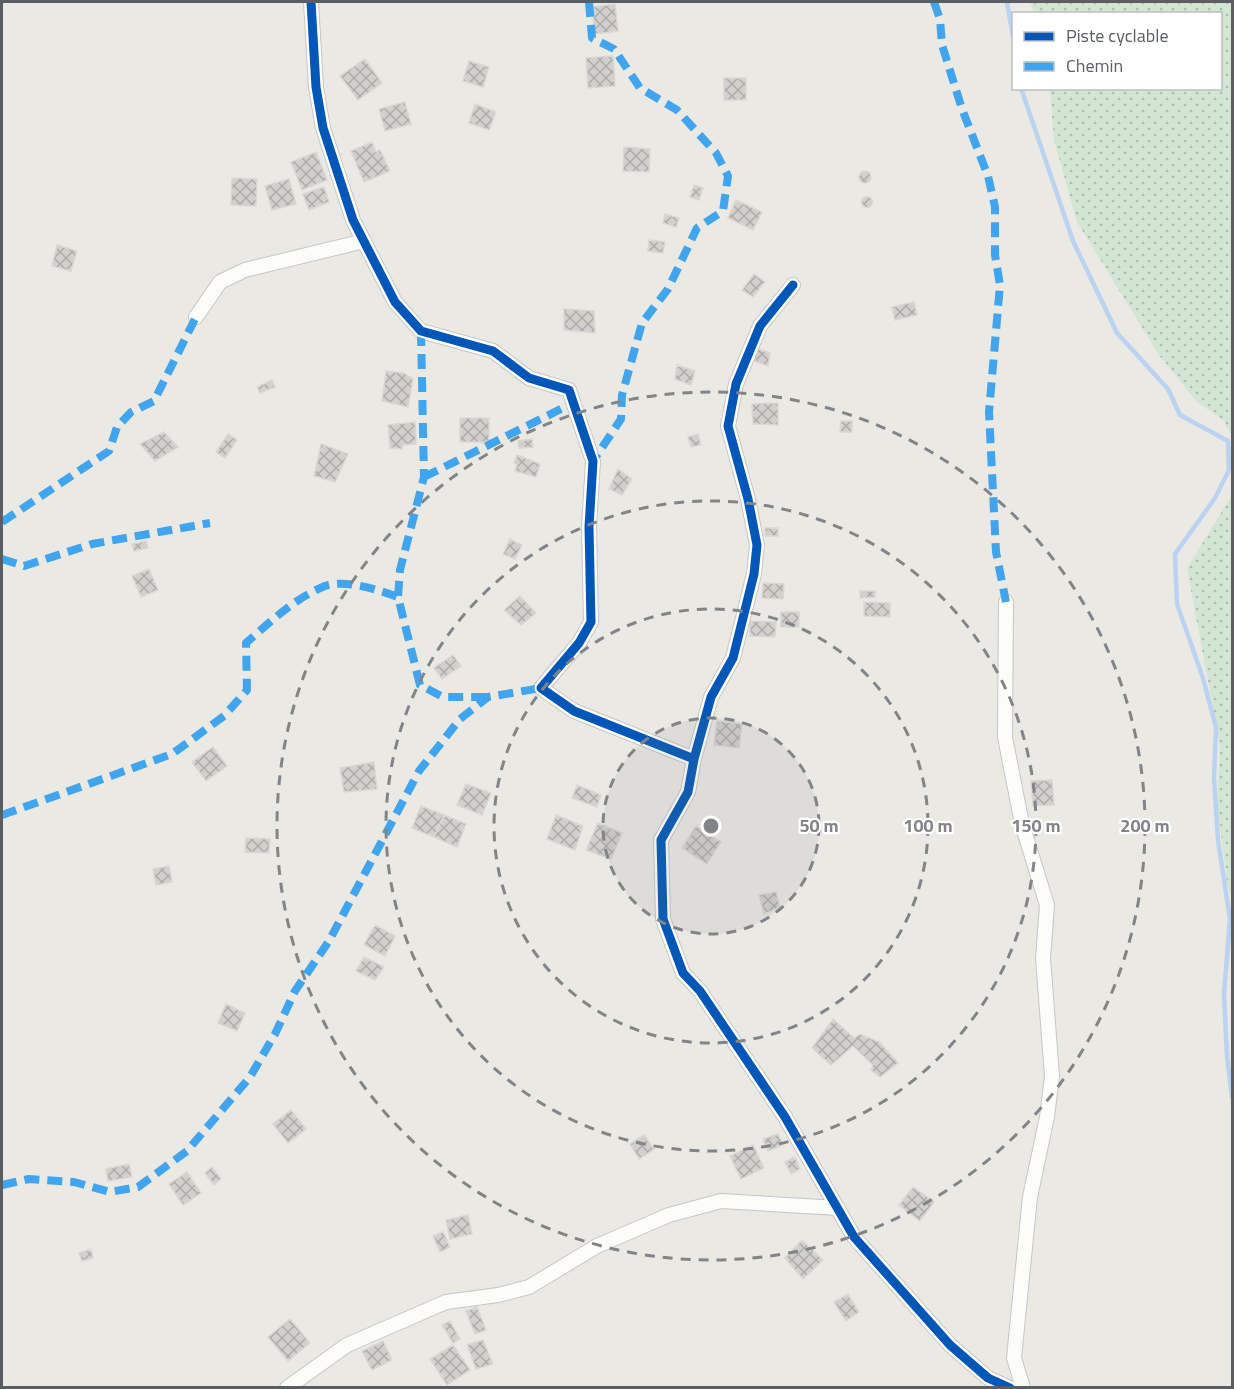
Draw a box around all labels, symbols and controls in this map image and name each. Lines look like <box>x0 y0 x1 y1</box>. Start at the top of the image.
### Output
legend <box>1012 12 1222 90</box>
text: Piste cyclable <box>1066 22 1168 49</box>
text: Chemin <box>1066 52 1123 79</box>
text: 50 m <box>799 812 839 839</box>
text: 100 m <box>903 812 953 839</box>
text: 150 m <box>1011 812 1061 839</box>
text: 200 m <box>1120 812 1170 839</box>
centre of rings <box>701 816 721 836</box>

